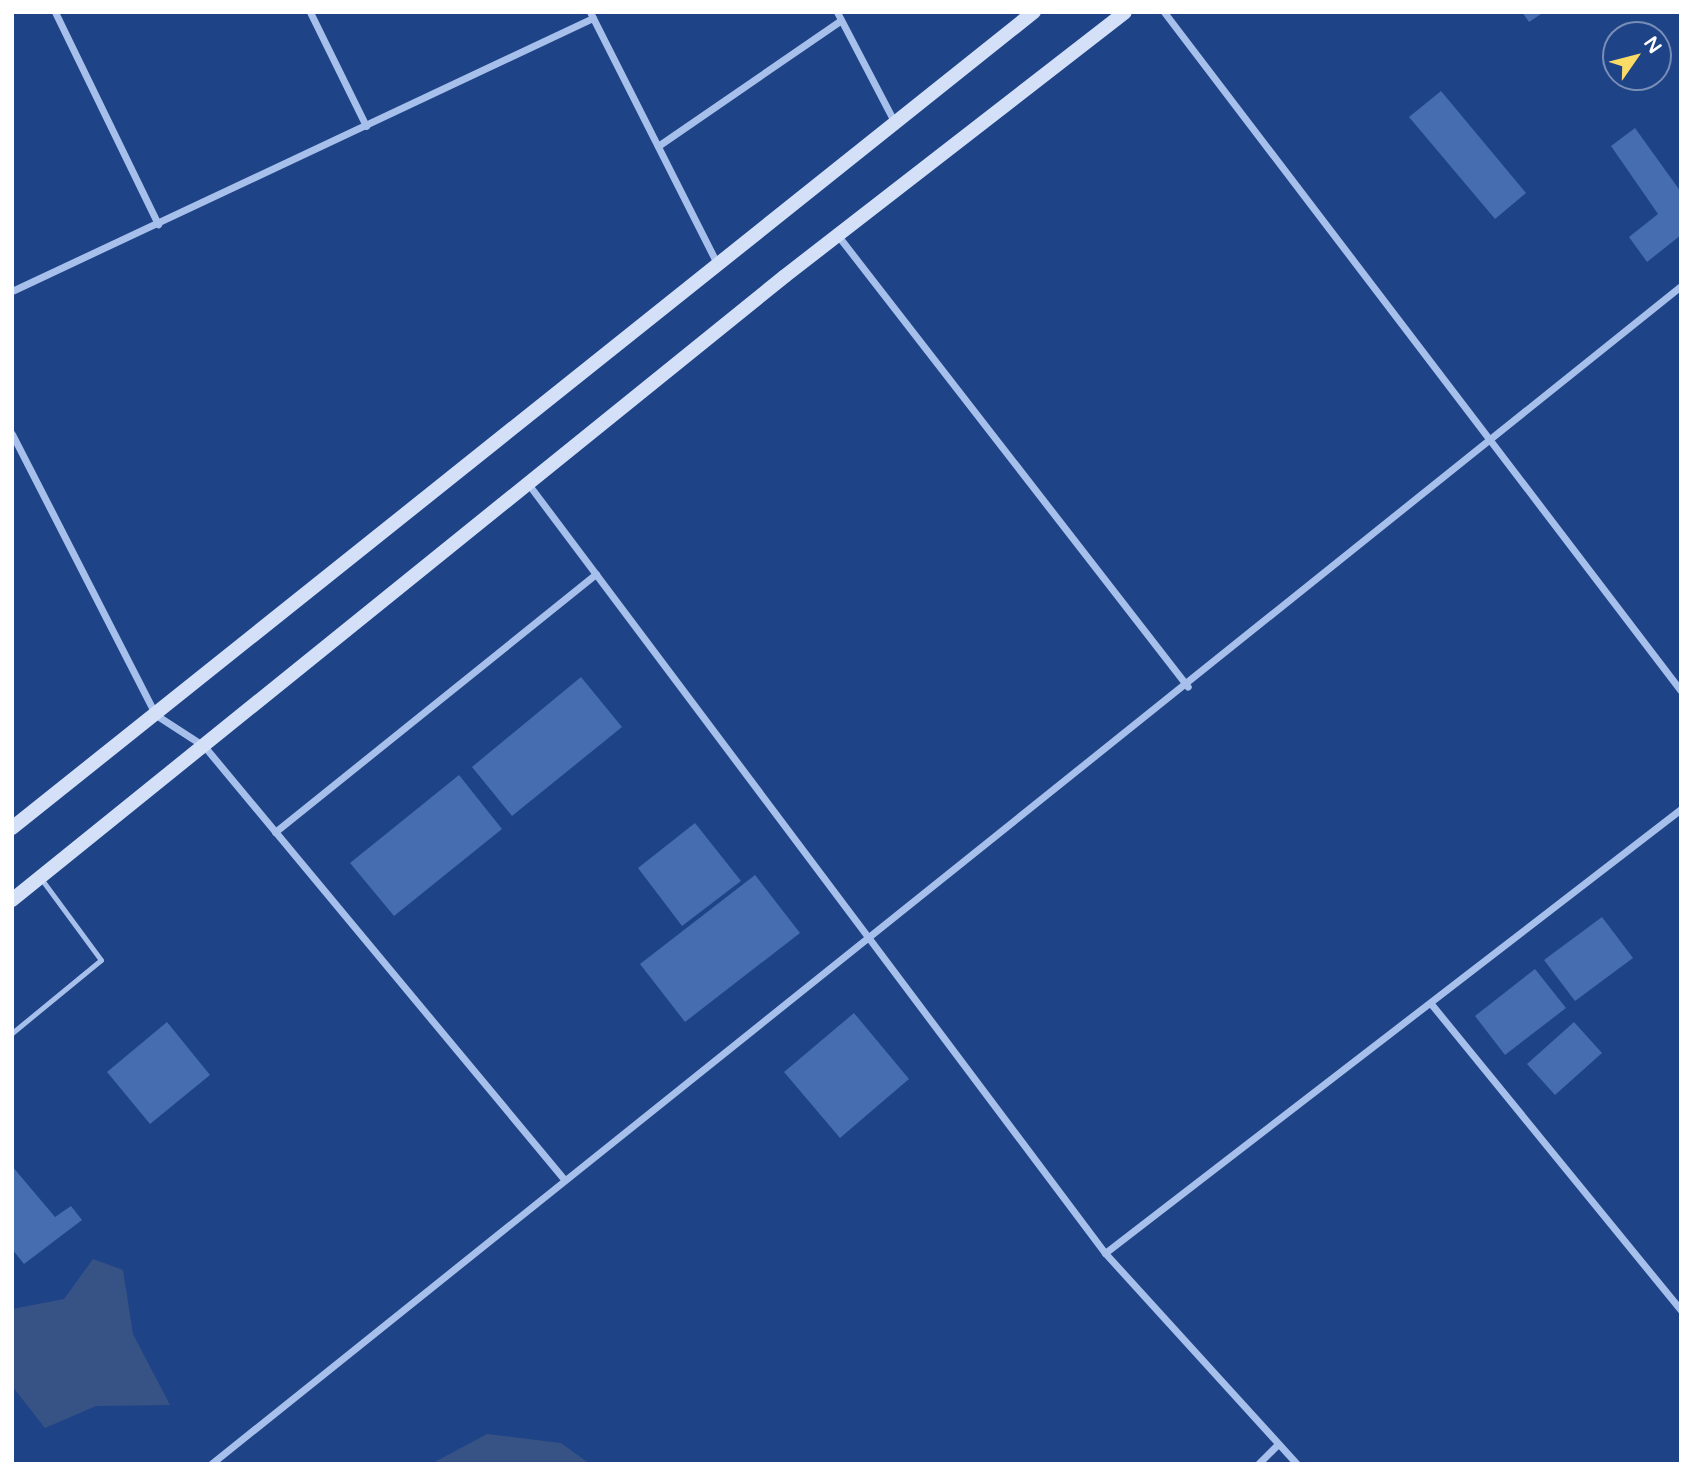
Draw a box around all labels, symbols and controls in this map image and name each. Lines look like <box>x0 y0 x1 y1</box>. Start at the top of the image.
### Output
north arrow <box>1602 21 1672 91</box>
text: N <box>1639 33 1666 58</box>

